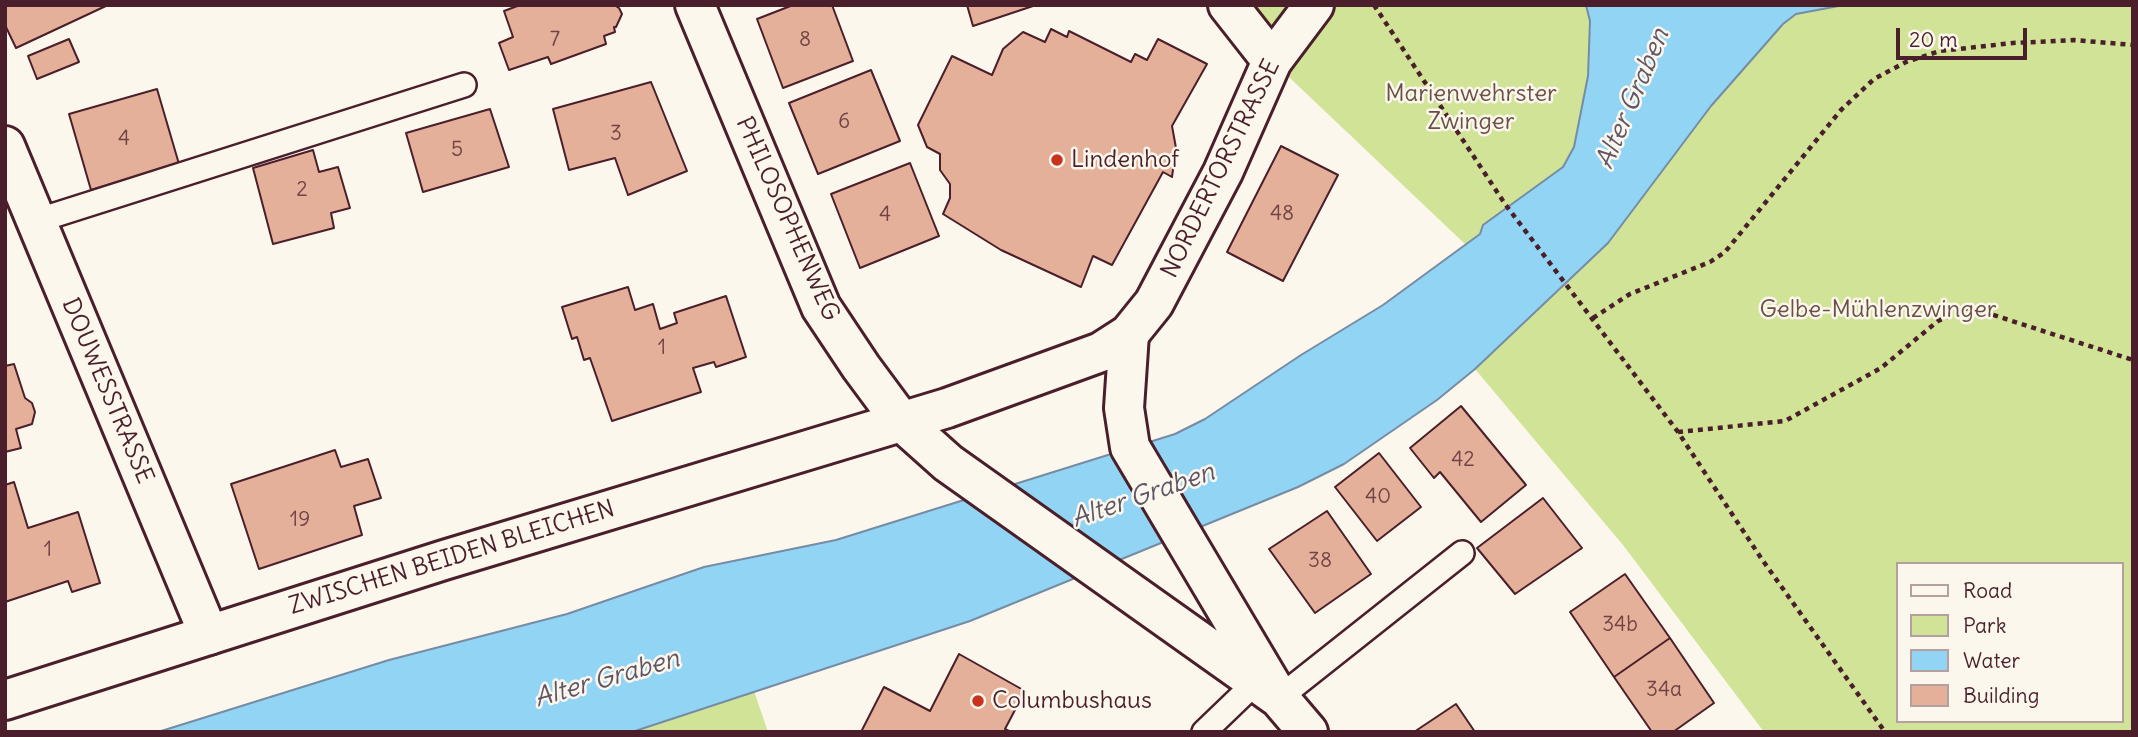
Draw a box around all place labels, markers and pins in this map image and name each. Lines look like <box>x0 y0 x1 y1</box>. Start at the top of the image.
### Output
place label: Lindenhof <box>1071 146 1179 174</box>
marker: Lindenhof <box>1049 152 1065 168</box>
place label: Columbushaus <box>992 687 1152 715</box>
marker: Columbushaus <box>970 693 986 709</box>

